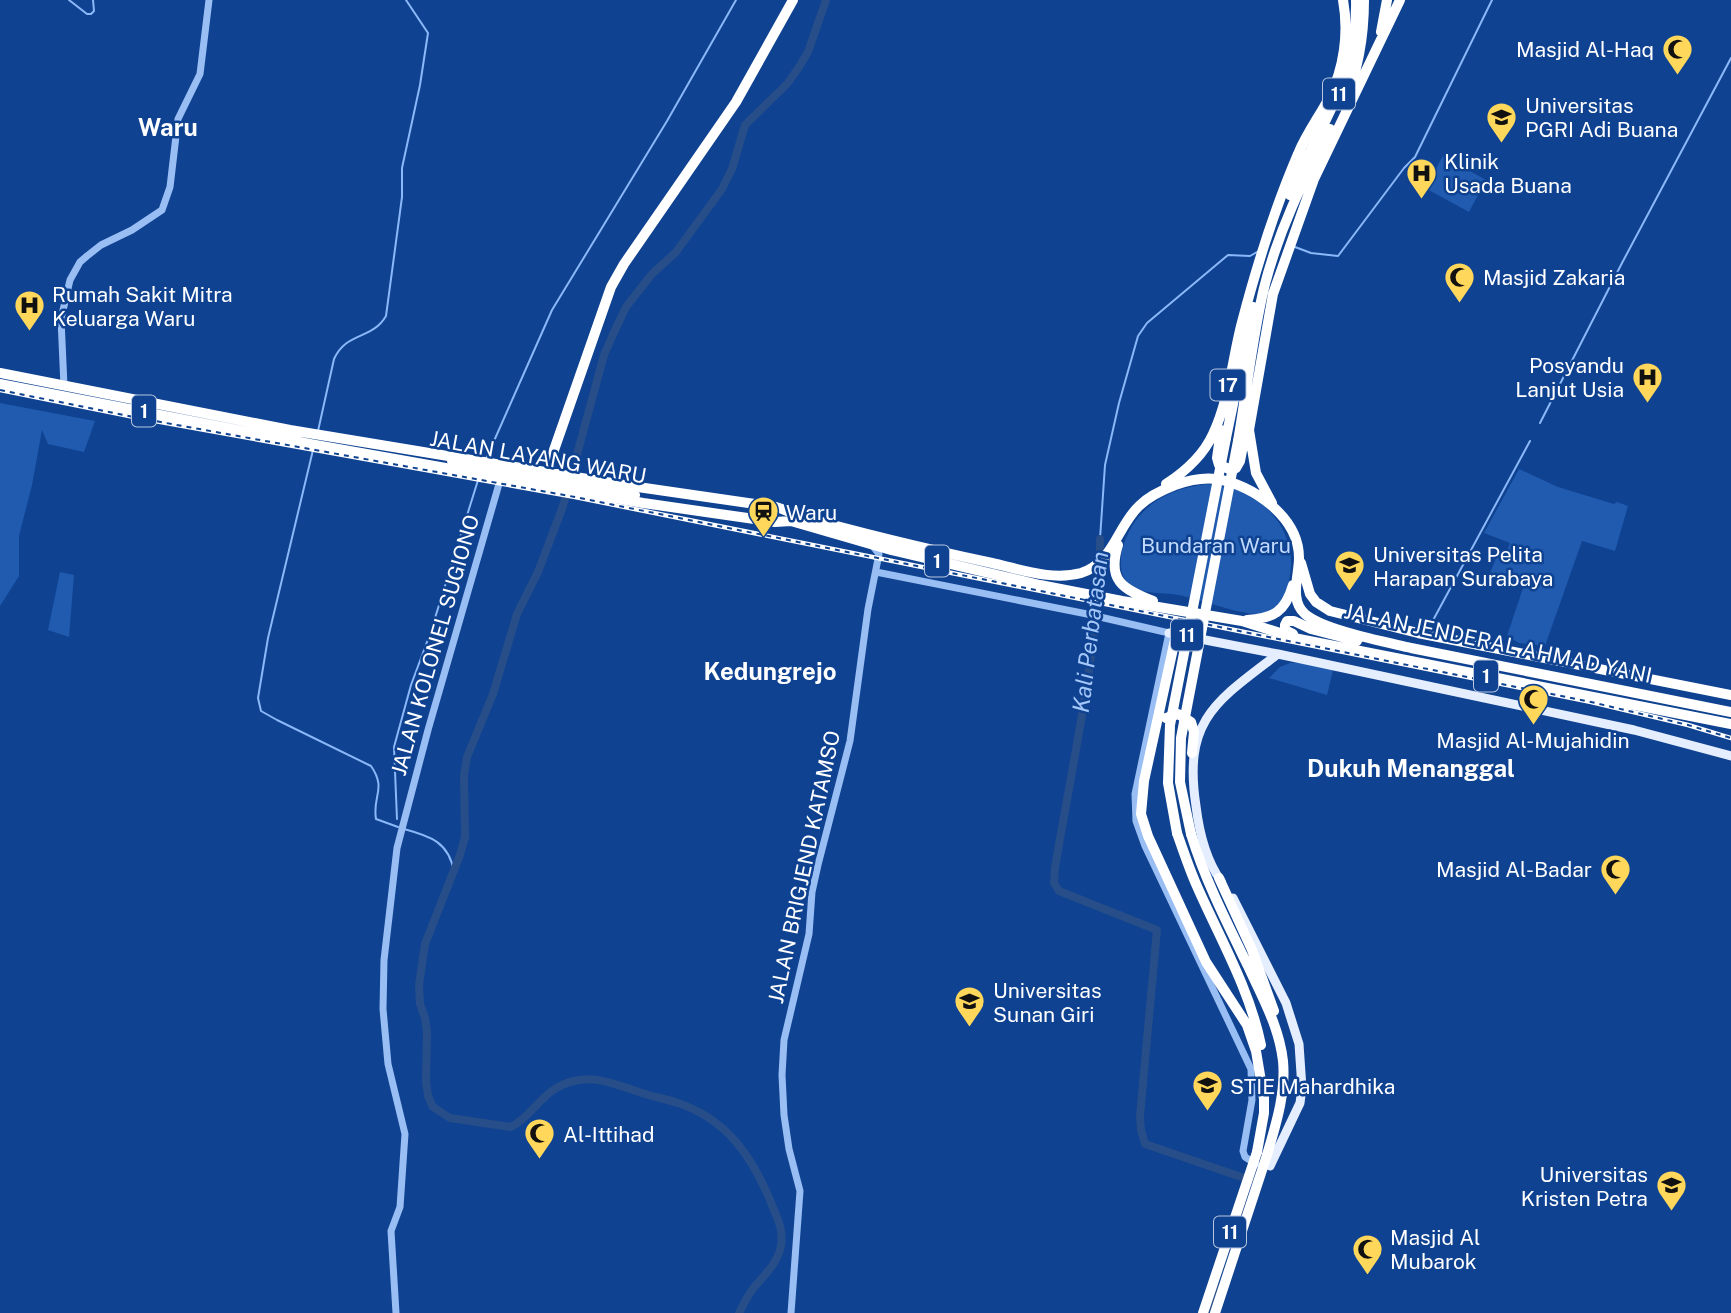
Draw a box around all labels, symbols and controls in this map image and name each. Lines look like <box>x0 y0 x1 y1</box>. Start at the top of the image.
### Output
mosque icon: Masjid Al-Haq <box>1660 32 1694 76</box>
place label: Masjid Al-Haq <box>1516 37 1654 62</box>
road number: 11 <box>1323 78 1355 110</box>
place label: Universitas PGRI Adi Buana <box>1525 93 1678 142</box>
school or university icon: Universitas PGRI Adi Buana <box>1485 100 1519 144</box>
district label: Waru <box>138 113 198 141</box>
place label: Klinik Usada Buana <box>1444 149 1572 198</box>
hospital icon: Klinik Usada Buana <box>1404 156 1438 200</box>
mosque icon: Masjid Zakaria <box>1443 260 1477 304</box>
place label: Masjid Zakaria <box>1483 265 1625 290</box>
place label: Rumah Sakit Mitra Keluarga Waru <box>52 282 233 331</box>
hospital icon: Rumah Sakit Mitra Keluarga Waru <box>12 289 46 333</box>
place label: Posyandu Lanjut Usia <box>1515 353 1624 402</box>
hospital icon: Posyandu Lanjut Usia <box>1630 360 1664 404</box>
road number: 17 <box>1210 370 1246 400</box>
road number: 1 <box>132 396 156 426</box>
street label: JALAN LAYANG WARU <box>428 426 648 488</box>
station icon: Waru <box>746 495 780 539</box>
place label: Waru <box>786 500 837 525</box>
street label: JALAN KOLONEL SUGIONO <box>386 512 484 778</box>
park label: Bundaran Waru <box>1141 533 1291 558</box>
place label: Universitas Pelita Harapan Surabaya <box>1373 542 1553 591</box>
road number: 1 <box>925 546 949 576</box>
school or university icon: Universitas Pelita Harapan Surabaya <box>1333 549 1367 593</box>
water label: Kali Perbatasan <box>1067 550 1113 714</box>
street label: JALAN JENDERAL AHMAD YANI <box>1342 598 1654 688</box>
road number: 11 <box>1171 620 1203 650</box>
district label: Kedungrejo <box>704 657 837 685</box>
road number: 1 <box>1474 660 1498 692</box>
mosque icon: Masjid Al-Mujahidin <box>1516 683 1550 727</box>
street label: JALAN BRIGJEND KATAMSO <box>763 728 845 1006</box>
place label: Masjid Al-Mujahidin <box>1436 728 1630 753</box>
district label: Dukuh Menanggal <box>1307 754 1515 782</box>
mosque icon: Masjid Al-Badar <box>1598 852 1632 896</box>
place label: Masjid Al-Badar <box>1436 857 1592 882</box>
place label: Universitas Sunan Giri <box>993 978 1102 1027</box>
school or university icon: Universitas Sunan Giri <box>953 985 987 1029</box>
school or university icon: STIE Mahardhika <box>1190 1069 1224 1113</box>
place label: STIE Mahardhika <box>1230 1074 1395 1099</box>
mosque icon: Al-Ittihad <box>523 1117 557 1161</box>
place label: Al-Ittihad <box>563 1122 655 1147</box>
place label: Universitas Kristen Petra <box>1521 1162 1648 1211</box>
school or university icon: Universitas Kristen Petra <box>1654 1169 1688 1213</box>
road number: 11 <box>1214 1216 1246 1248</box>
place label: Masjid Al Mubarok <box>1390 1225 1480 1274</box>
mosque icon: Masjid Al Mubarok <box>1350 1232 1384 1276</box>

